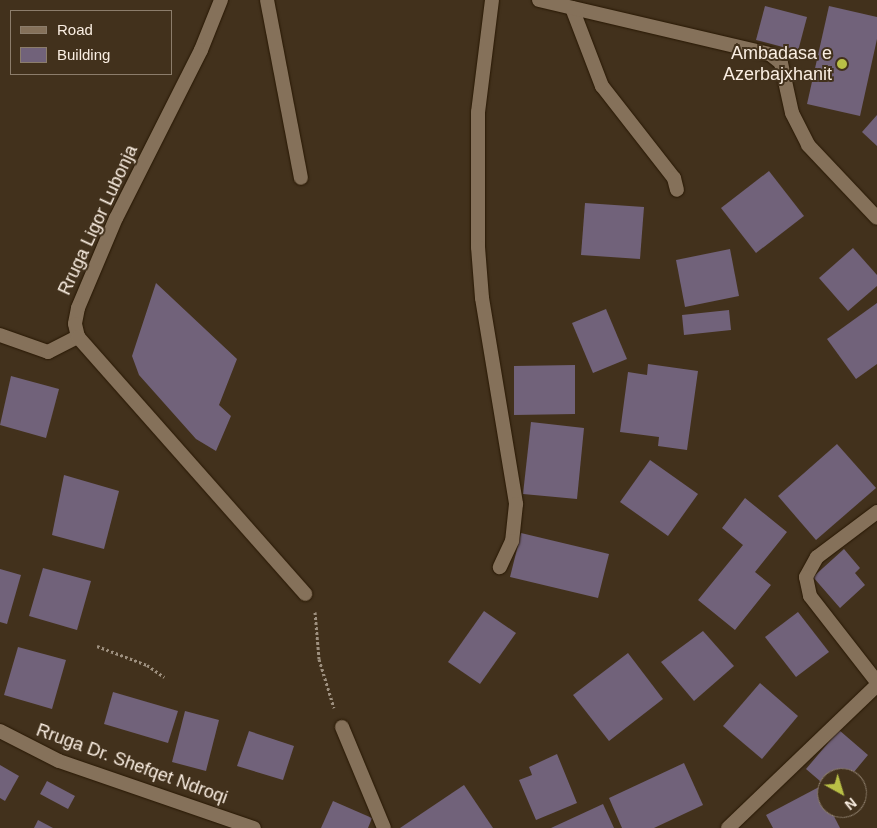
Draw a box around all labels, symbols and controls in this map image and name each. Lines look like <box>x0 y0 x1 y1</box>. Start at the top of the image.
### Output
legend <box>10 10 172 75</box>
text: Road <box>57 21 93 38</box>
place label: Ambadasa e Azerbajxhanit <box>723 43 832 86</box>
text: Building <box>57 46 110 63</box>
marker: Ambadasa e Azerbajxhanit <box>836 58 848 70</box>
street label: Rruga Ligor Lubonja <box>54 142 142 298</box>
street label: Rruga Dr. Shefqet Ndroqi <box>33 719 231 809</box>
north arrow <box>817 768 867 818</box>
text: N <box>842 794 860 813</box>

